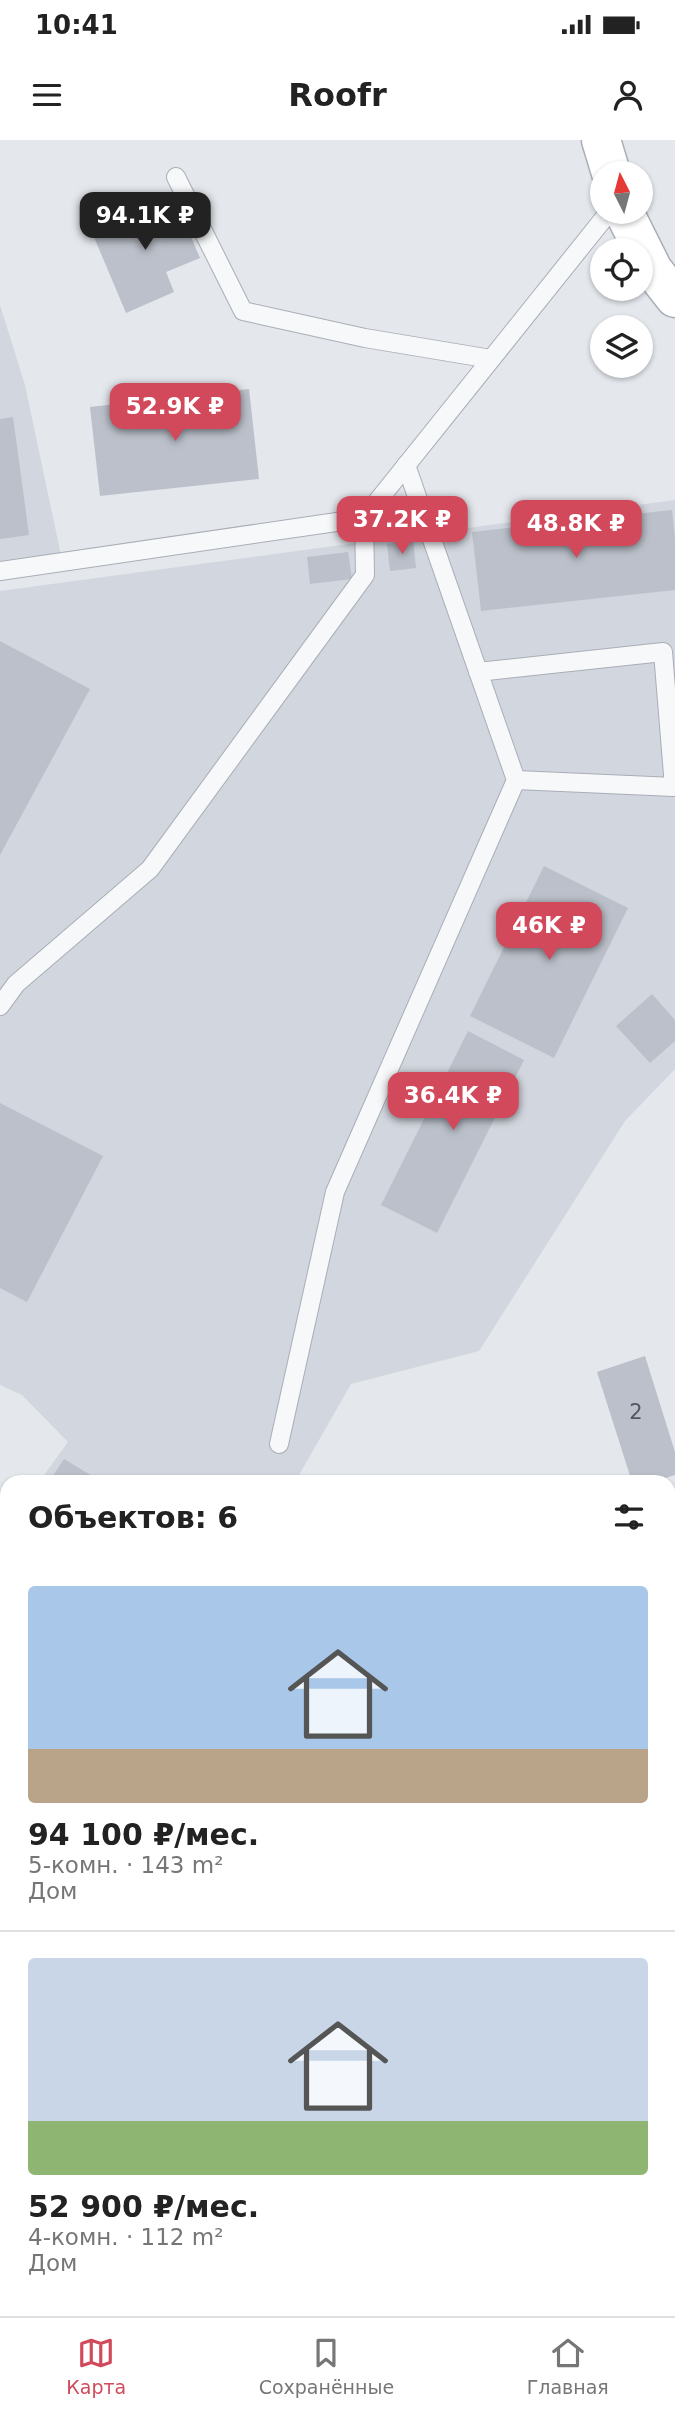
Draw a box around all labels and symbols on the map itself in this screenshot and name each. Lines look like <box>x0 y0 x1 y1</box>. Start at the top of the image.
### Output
north arrow <box>590 161 653 224</box>
pin: 94.1K ₽ <box>80 192 210 252</box>
pin: 52.9K ₽ <box>110 384 240 443</box>
pin: 37.2K ₽ <box>337 496 467 556</box>
pin: 48.8K ₽ <box>511 500 641 560</box>
pin: 46K ₽ <box>500 902 598 962</box>
pin: 36.4K ₽ <box>388 1072 518 1132</box>
house number: 2 <box>629 1400 643 1424</box>

